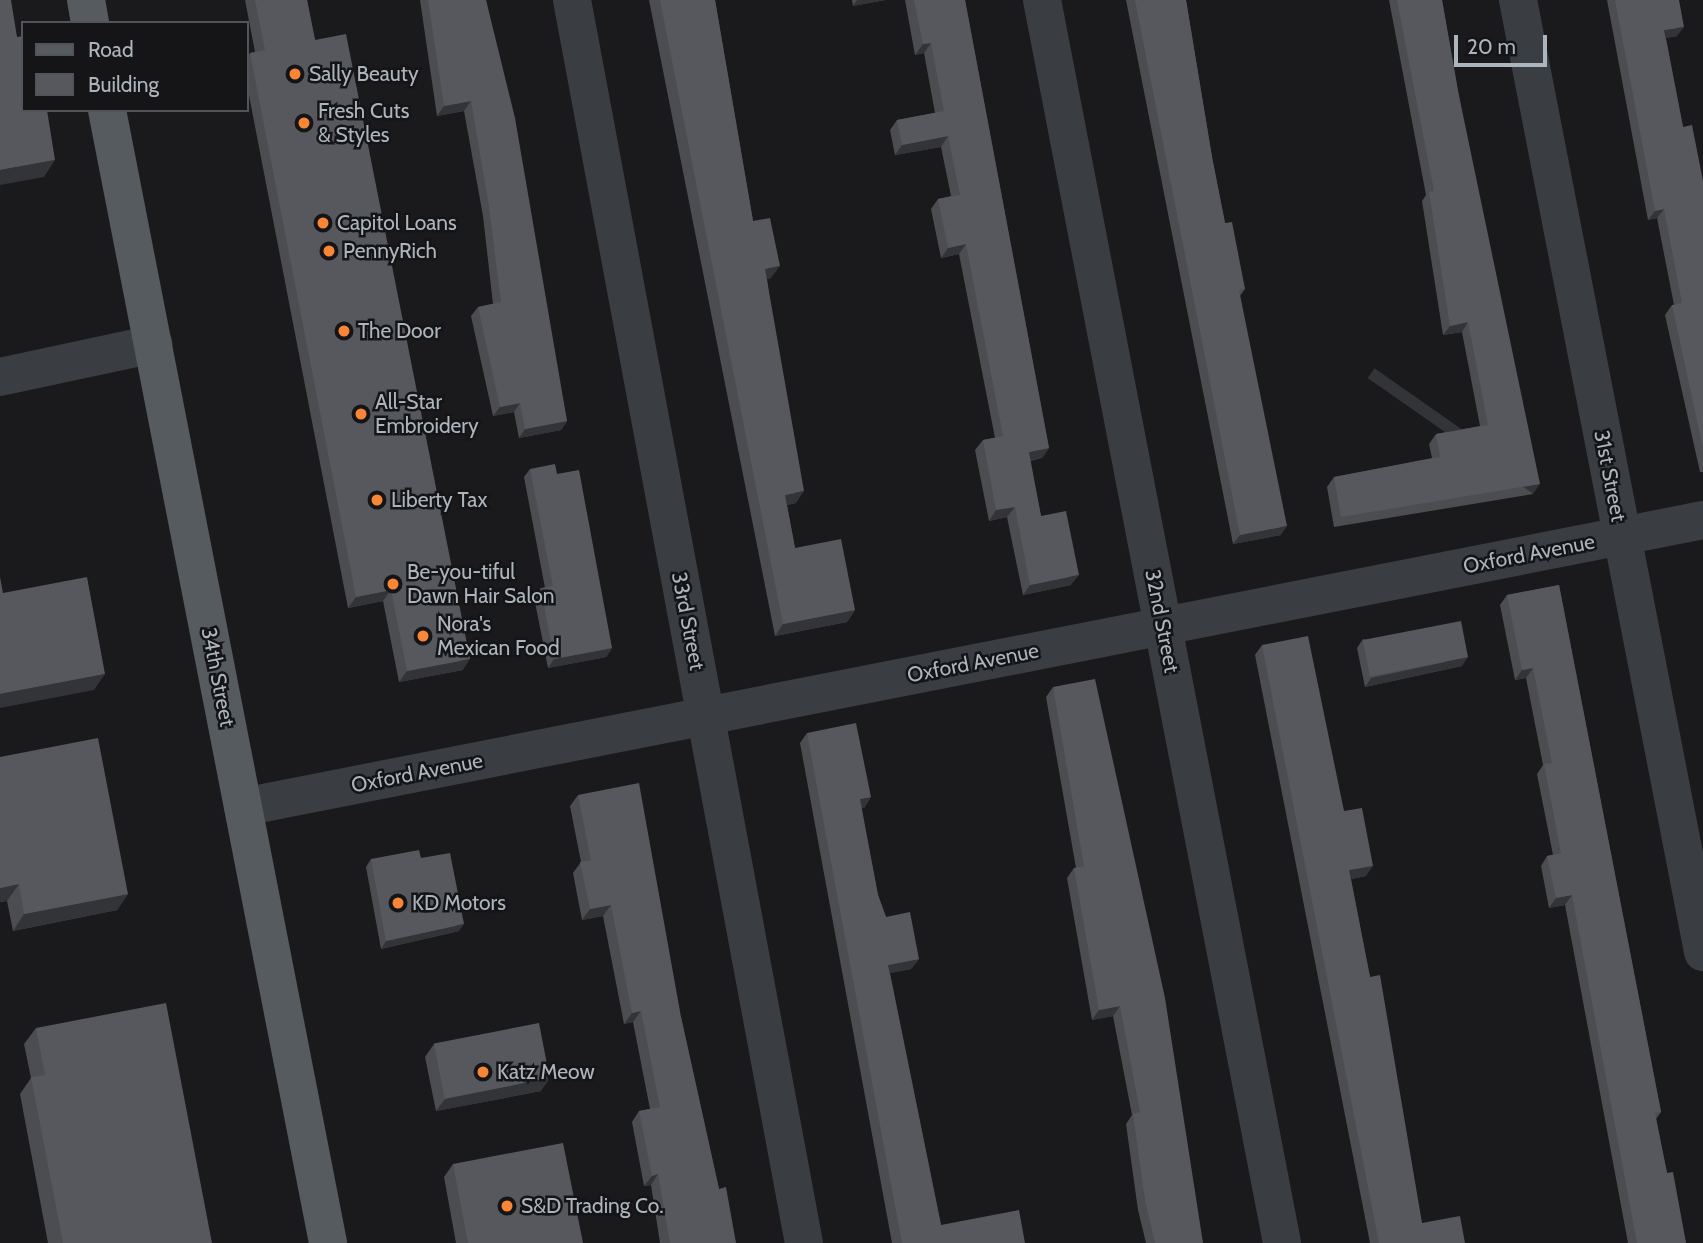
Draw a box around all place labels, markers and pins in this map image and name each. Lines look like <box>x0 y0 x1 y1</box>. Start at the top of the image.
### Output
place label: Sally Beauty <box>309 61 418 87</box>
marker: Sally Beauty <box>287 66 303 82</box>
place label: Fresh Cuts & Styles <box>318 98 409 148</box>
marker: Fresh Cuts & Styles <box>296 115 312 131</box>
place label: Capitol Loans <box>337 210 457 236</box>
marker: Capitol Loans <box>315 215 331 231</box>
place label: PennyRich <box>343 238 437 264</box>
marker: PennyRich <box>321 243 337 259</box>
place label: The Door <box>358 318 441 344</box>
marker: The Door <box>336 323 352 339</box>
place label: All-Star Embroidery <box>375 389 479 439</box>
marker: All-Star Embroidery <box>353 406 369 422</box>
place label: Liberty Tax <box>391 487 487 513</box>
marker: Liberty Tax <box>369 492 385 508</box>
place label: Be-you-tiful Dawn Hair Salon <box>407 559 555 609</box>
marker: Be-you-tiful Dawn Hair Salon <box>385 576 401 592</box>
place label: Nora's Mexican Food <box>437 611 560 661</box>
marker: Nora's Mexican Food <box>415 628 431 644</box>
place label: KD Motors <box>412 890 506 916</box>
marker: KD Motors <box>390 895 406 911</box>
place label: Katz Meow <box>497 1059 595 1085</box>
marker: Katz Meow <box>475 1064 491 1080</box>
place label: S&D Trading Co. <box>521 1193 664 1219</box>
marker: S&D Trading Co. <box>499 1198 515 1214</box>

